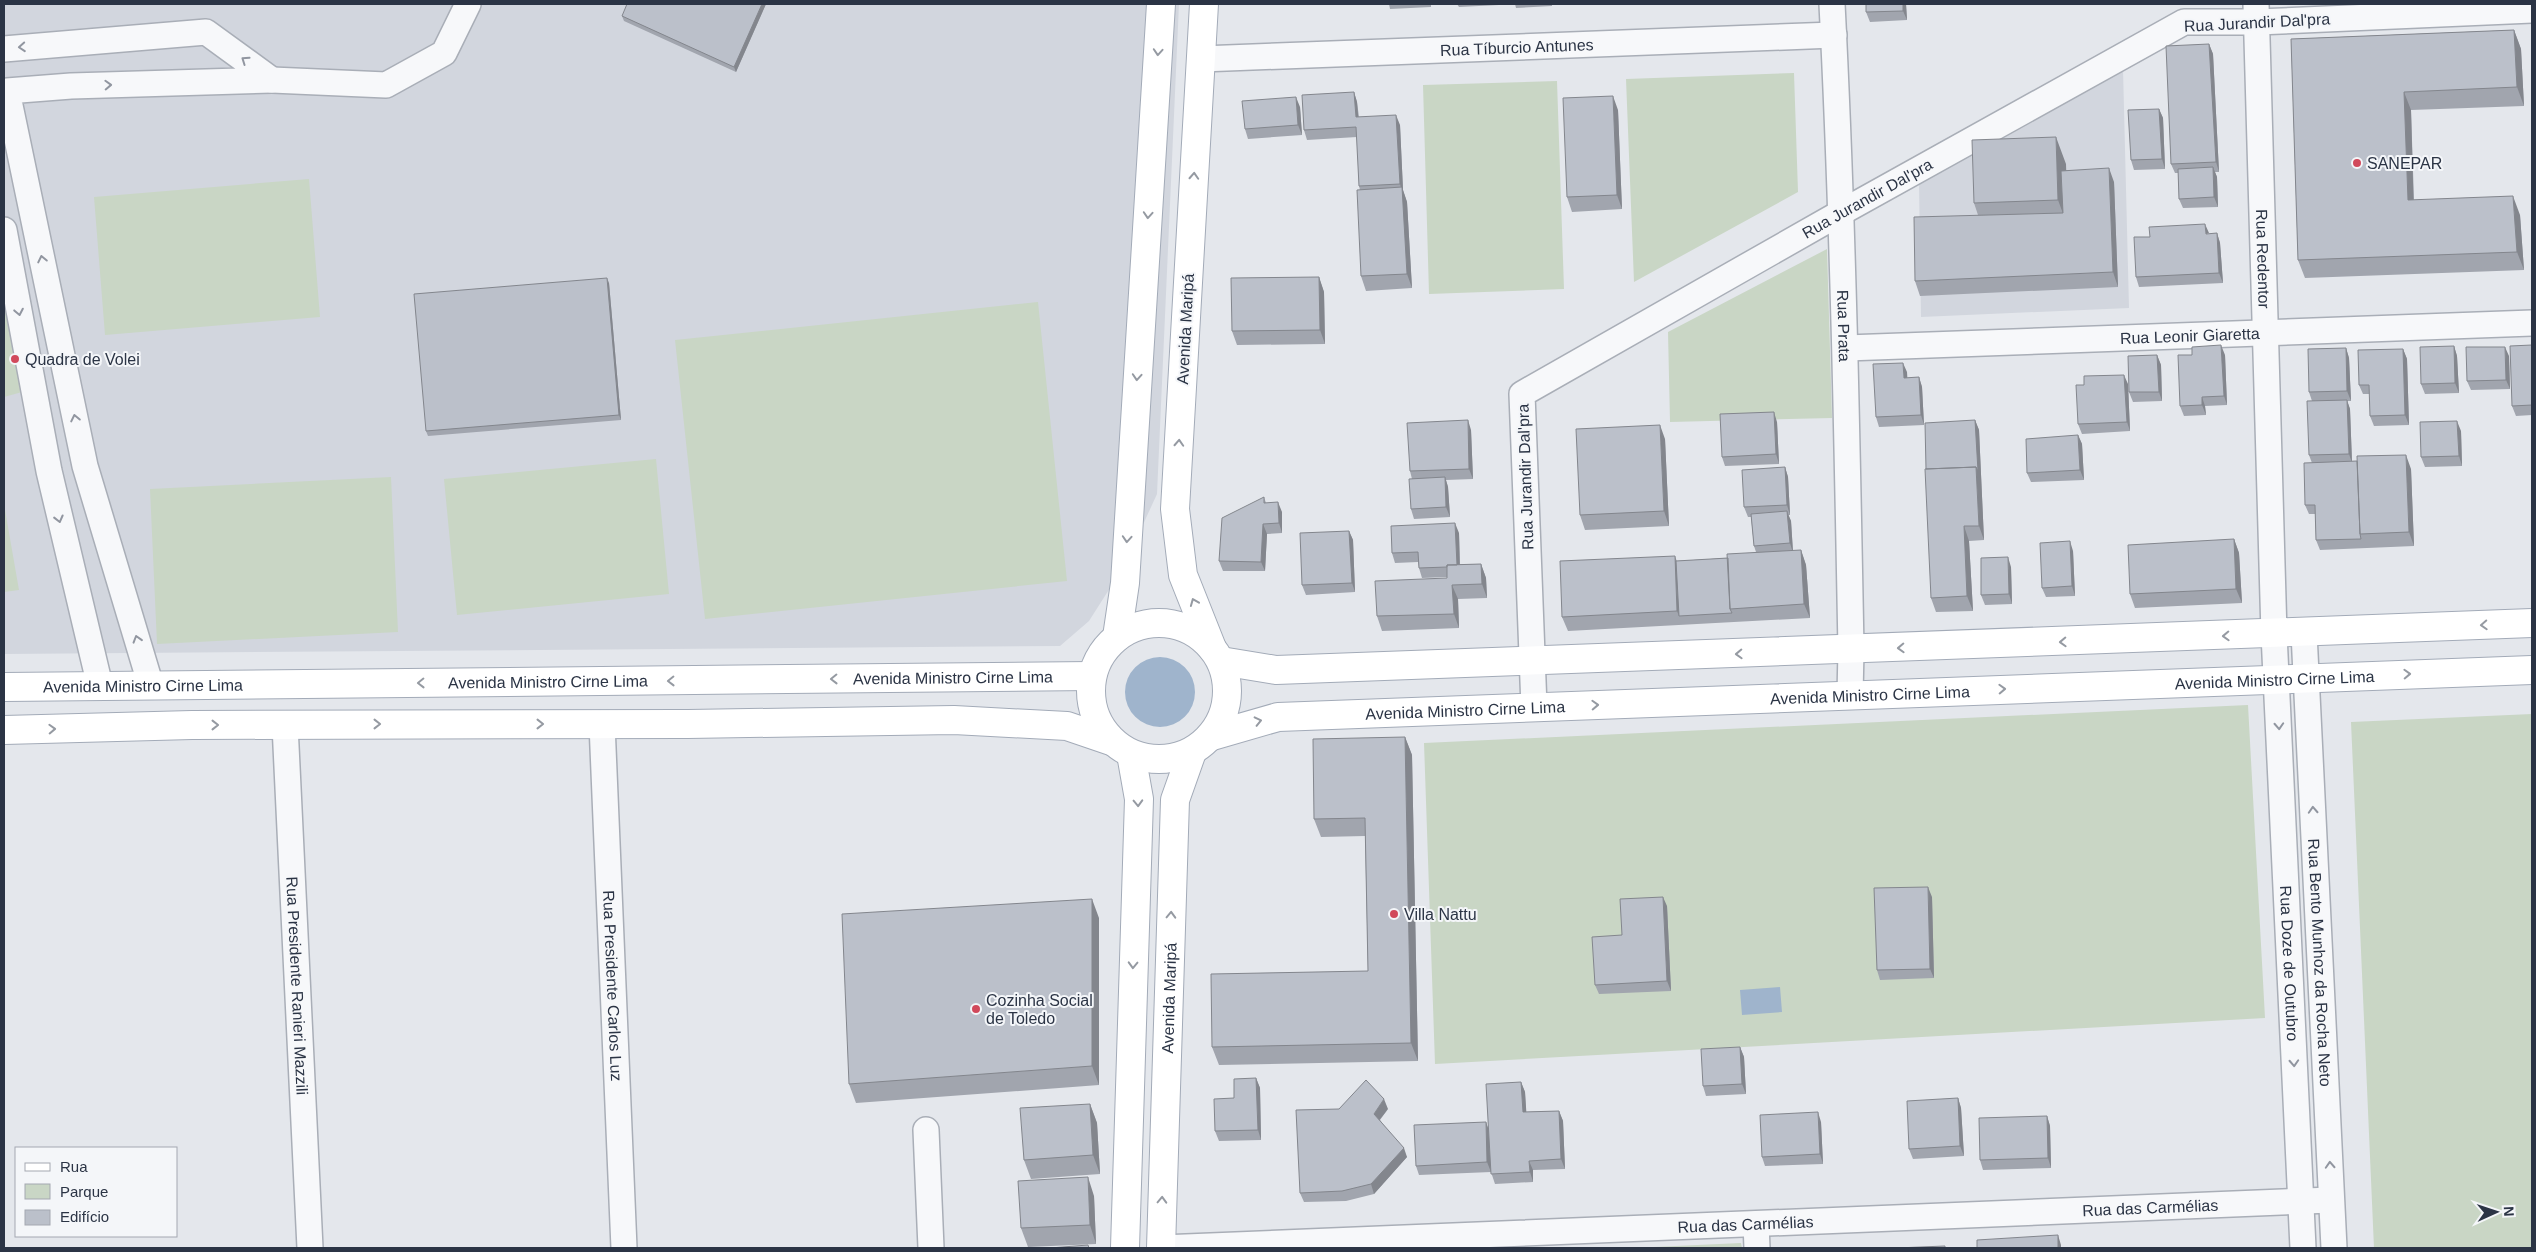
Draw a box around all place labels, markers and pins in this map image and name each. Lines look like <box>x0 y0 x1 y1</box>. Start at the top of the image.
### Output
place label: SANEPAR <box>2367 155 2442 172</box>
marker: SANEPAR <box>2351 157 2363 169</box>
place label: Quadra de Volei <box>25 351 140 368</box>
marker: Quadra de Volei <box>9 353 21 365</box>
place label: Villa Nattu <box>1404 906 1477 923</box>
marker: Villa Nattu <box>1388 908 1400 920</box>
place label: Cozinha Social de Toledo <box>986 992 1093 1027</box>
marker: Cozinha Social de Toledo <box>970 1003 982 1015</box>

